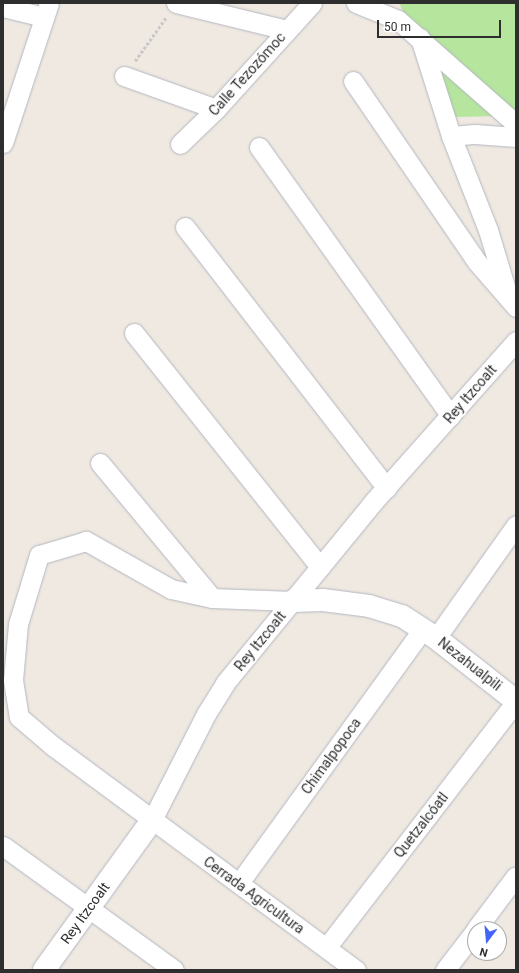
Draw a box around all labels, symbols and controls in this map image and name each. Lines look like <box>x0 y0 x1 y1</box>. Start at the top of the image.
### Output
scale bar <box>379 12 503 38</box>
text: 50 m <box>384 20 411 34</box>
street label: Calle Tezozómoc <box>205 29 289 119</box>
street label: Rey Itzcoalt <box>440 361 500 427</box>
street label: Rey Itzcoalt <box>231 608 289 674</box>
street label: Nezahualpili <box>435 634 505 694</box>
street label: Chimalpopoca <box>298 715 364 797</box>
street label: Quetzalcóatl <box>390 789 452 861</box>
street label: Cerrada Agricultura <box>200 853 308 937</box>
street label: Rey Itzcoalt <box>57 879 113 947</box>
north arrow <box>467 921 507 961</box>
text: N <box>478 945 489 959</box>

